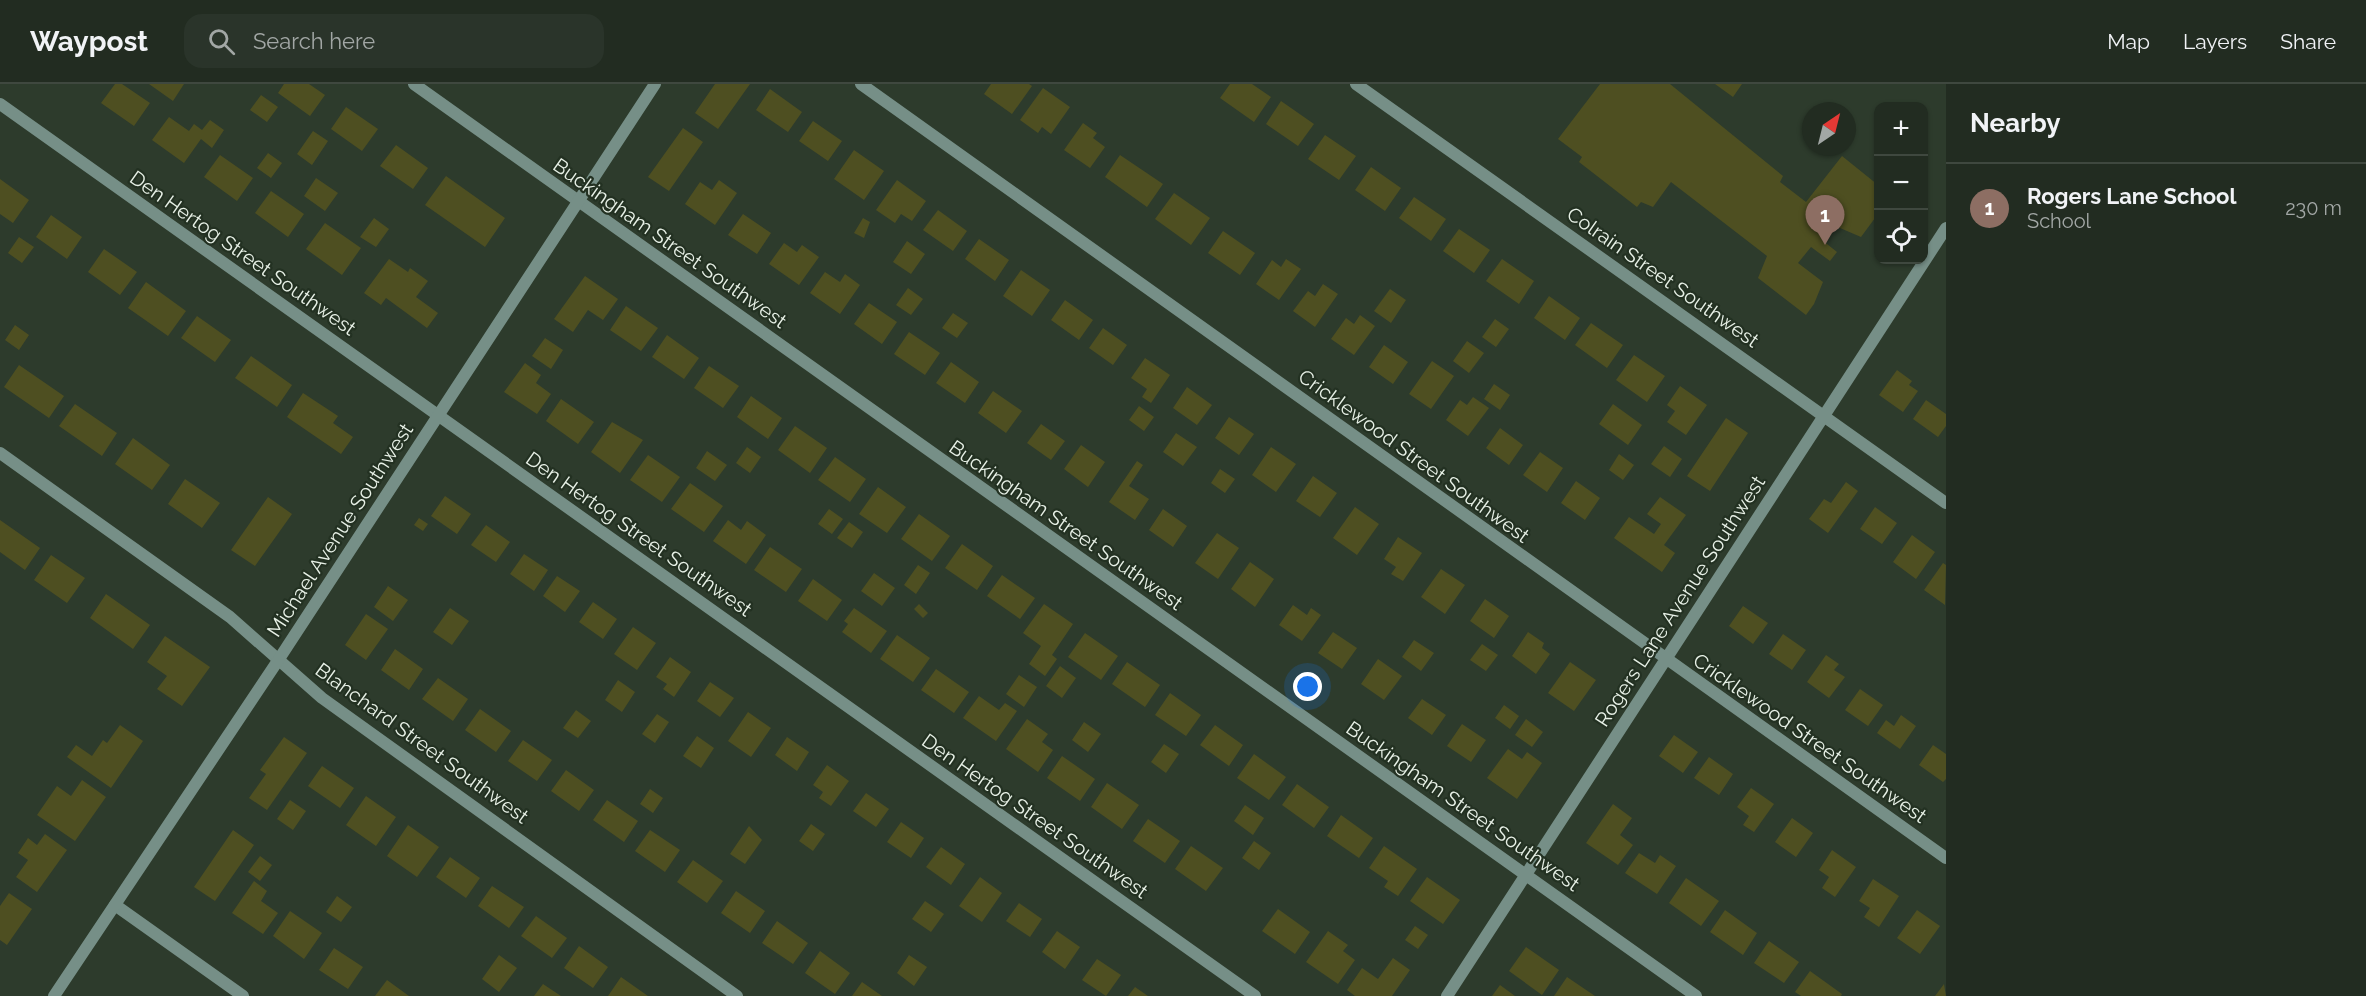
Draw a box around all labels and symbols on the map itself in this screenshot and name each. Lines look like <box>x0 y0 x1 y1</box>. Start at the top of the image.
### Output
north arrow <box>1802 102 1856 156</box>
street label: Buckingham Street Southwest <box>549 153 792 333</box>
street label: Den Hertog Street Southwest <box>125 166 361 341</box>
pin: 1 <box>1806 196 1844 245</box>
street label: Colrain Street Southwest <box>1562 202 1764 353</box>
street label: Cricklewood Street Southwest <box>1294 364 1534 548</box>
street label: Michael Avenue Southwest <box>262 418 418 641</box>
street label: Buckingham Street Southwest <box>945 435 1188 615</box>
street label: Den Hertog Street Southwest <box>521 447 757 622</box>
street label: Rogers Lane Avenue Southwest <box>1590 471 1770 731</box>
street label: Cricklewood Street Southwest <box>1689 648 1932 828</box>
street label: Blanchard Street Southwest <box>311 658 534 829</box>
your location <box>1293 672 1322 701</box>
street label: Buckingham Street Southwest <box>1342 716 1585 896</box>
street label: Den Hertog Street Southwest <box>917 729 1153 904</box>

